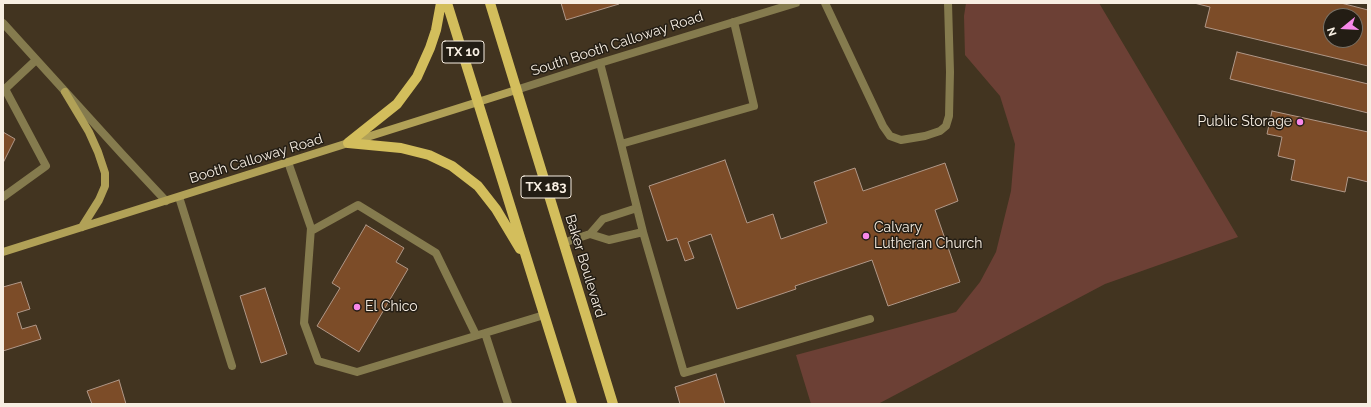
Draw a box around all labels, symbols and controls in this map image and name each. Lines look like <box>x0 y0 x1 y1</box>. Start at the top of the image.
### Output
street label: South Booth Calloway Road <box>529 8 705 80</box>
north arrow <box>1323 8 1363 48</box>
text: N <box>1325 26 1340 38</box>
road number: TX 10 <box>442 41 484 63</box>
place label: Public Storage <box>1198 114 1292 130</box>
marker: Public Storage <box>1295 117 1305 127</box>
street label: Booth Calloway Road <box>187 131 325 187</box>
road number: TX 183 <box>521 176 571 198</box>
street label: Baker Boulevard <box>561 212 609 320</box>
place label: Calvary Lutheran Church <box>874 220 982 252</box>
marker: Calvary Lutheran Church <box>861 231 871 241</box>
place label: El Chico <box>365 299 418 315</box>
marker: El Chico <box>352 302 362 312</box>

